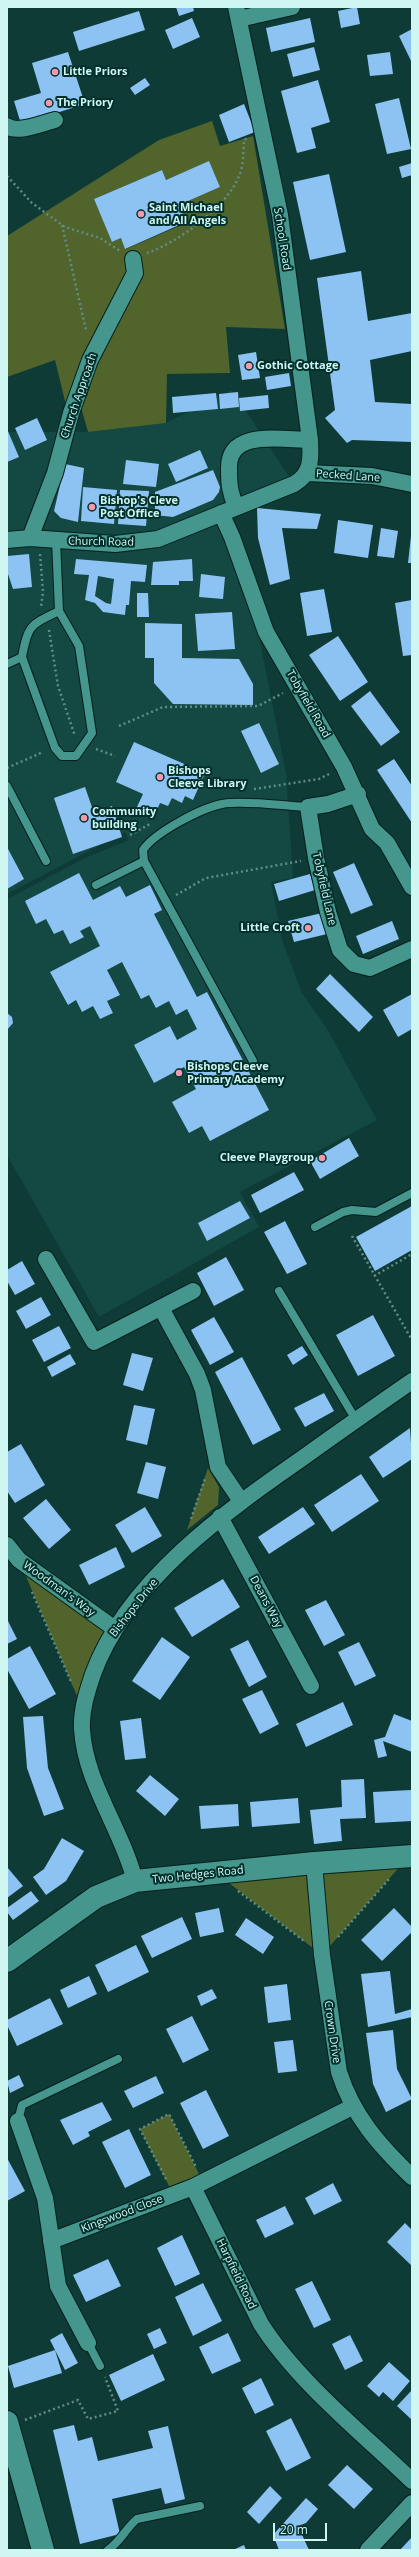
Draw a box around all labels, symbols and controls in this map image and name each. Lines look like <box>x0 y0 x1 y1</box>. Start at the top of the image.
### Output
place label: Little Priors <box>63 65 127 79</box>
marker: Little Priors <box>50 67 60 77</box>
place label: The Priory <box>57 96 113 110</box>
marker: The Priory <box>44 98 54 108</box>
place label: Saint Michael and All Angels <box>149 201 226 227</box>
street label: School Road <box>271 207 293 271</box>
marker: Saint Michael and All Angels <box>136 209 146 219</box>
street label: Church Approach <box>58 352 100 440</box>
place label: Gothic Cottage <box>257 359 338 373</box>
marker: Gothic Cottage <box>244 361 254 371</box>
street label: Pecked Lane <box>315 467 381 485</box>
place label: Bishop's Cleve Post Office <box>100 494 178 520</box>
marker: Bishop's Cleve Post Office <box>87 502 97 512</box>
street label: Church Road <box>68 535 134 549</box>
street label: Tobyfield Road <box>283 668 333 740</box>
place label: Bishops Cleeve Library <box>168 764 246 790</box>
marker: Bishops Cleeve Library <box>155 772 165 782</box>
place label: Community building <box>92 805 156 831</box>
marker: Community building <box>79 813 89 823</box>
street label: Tobyfield Lane <box>309 851 339 927</box>
place label: Little Croft <box>240 921 300 935</box>
marker: Little Croft <box>303 923 313 933</box>
place label: Bishops Cleeve Primary Academy <box>187 1060 284 1086</box>
marker: Bishops Cleeve Primary Academy <box>174 1068 184 1078</box>
place label: Cleeve Playgroup <box>220 1151 314 1165</box>
marker: Cleeve Playgroup <box>317 1153 327 1163</box>
street label: Woodman's Way <box>21 1559 97 1619</box>
street label: Deans Way <box>247 1574 285 1630</box>
street label: Bishops Drive <box>107 1576 161 1640</box>
street label: Two Hedges Road <box>152 1864 244 1886</box>
street label: Crown Drive <box>321 2000 343 2064</box>
street label: Kingswood Close <box>79 2192 165 2236</box>
street label: Harpfield Road <box>213 2237 259 2311</box>
scale bar <box>275 2515 329 2541</box>
text: 20 m <box>280 2521 308 2538</box>

